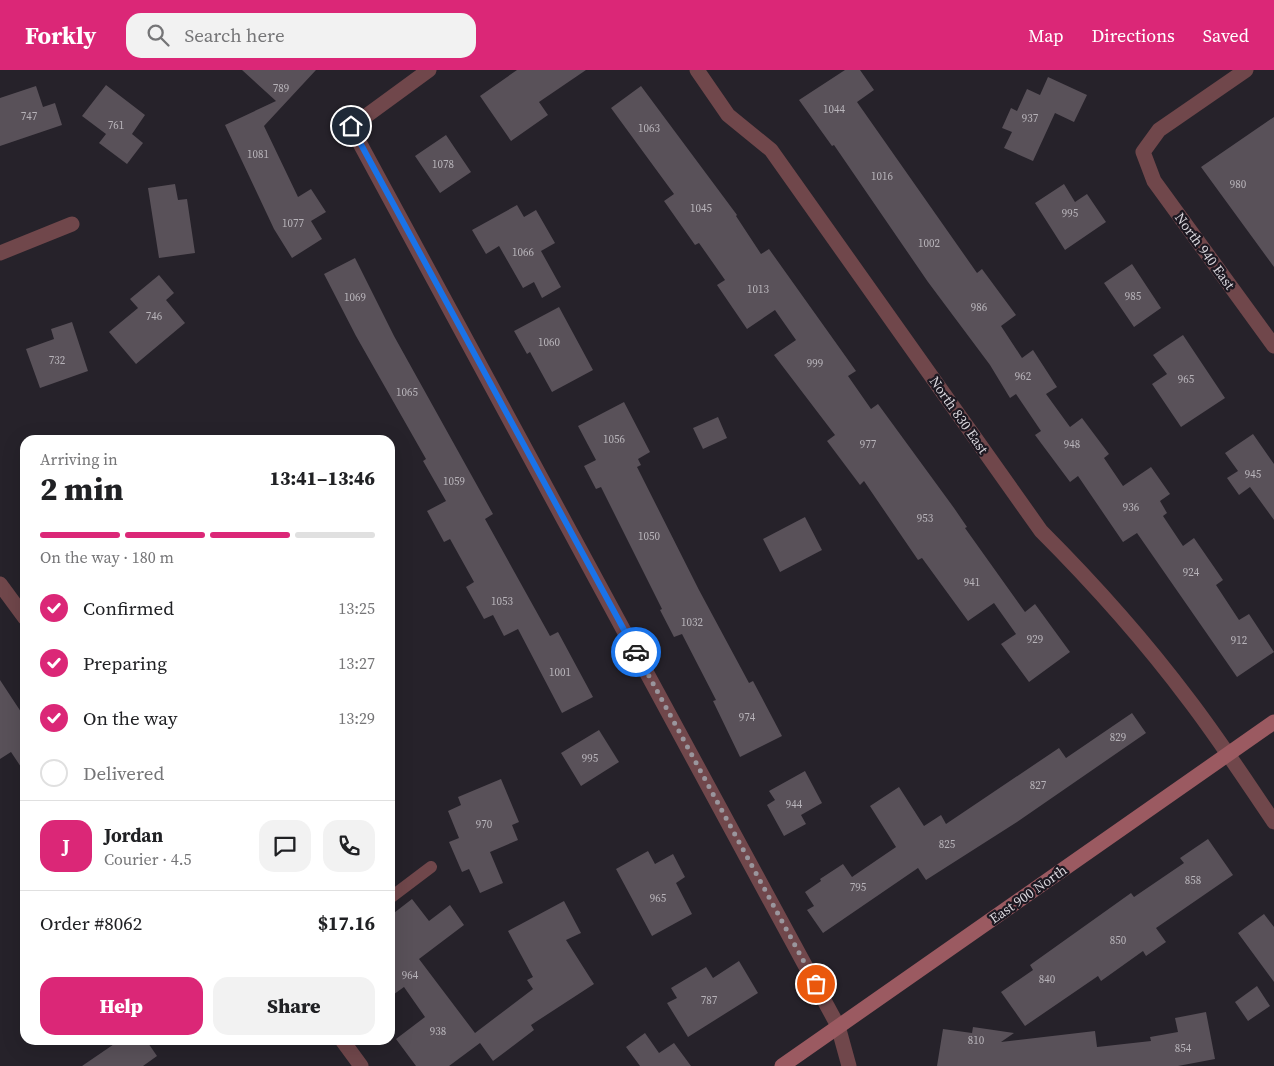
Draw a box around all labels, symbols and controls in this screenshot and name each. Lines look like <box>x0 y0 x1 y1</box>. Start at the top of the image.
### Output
search box <box>126 13 476 58</box>
text: Forkly <box>25 19 96 52</box>
icon: search <box>144 21 172 49</box>
text: Search here <box>184 22 285 48</box>
text: Map <box>1028 23 1064 48</box>
text: Directions <box>1092 23 1175 48</box>
text: Saved <box>1203 23 1249 48</box>
house number: 789 <box>273 81 289 96</box>
house number: 1044 <box>823 102 845 117</box>
pin <box>330 105 372 147</box>
house number: 747 <box>21 109 38 124</box>
house number: 937 <box>1022 111 1039 126</box>
icon: home <box>337 112 365 140</box>
house number: 761 <box>108 118 124 133</box>
house number: 1063 <box>638 121 660 136</box>
house number: 1081 <box>247 147 269 162</box>
house number: 1078 <box>432 157 454 172</box>
house number: 1016 <box>871 169 893 184</box>
house number: 980 <box>1230 177 1247 192</box>
house number: 1045 <box>690 201 712 216</box>
house number: 995 <box>1062 206 1079 221</box>
street label: North 940 East <box>1170 208 1240 294</box>
house number: 1077 <box>282 216 304 231</box>
house number: 1002 <box>918 236 940 251</box>
house number: 1066 <box>512 245 534 260</box>
house number: 1013 <box>747 282 769 297</box>
house number: 985 <box>1125 289 1142 304</box>
house number: 1069 <box>344 290 366 305</box>
house number: 986 <box>971 300 988 315</box>
house number: 746 <box>146 309 163 324</box>
house number: 1060 <box>538 335 560 350</box>
house number: 732 <box>49 353 66 368</box>
house number: 999 <box>807 356 823 371</box>
house number: 962 <box>1015 369 1032 384</box>
street label: North 830 East <box>925 372 993 458</box>
house number: 965 <box>1178 372 1195 387</box>
house number: 1065 <box>396 385 418 400</box>
house number: 1056 <box>603 432 625 447</box>
house number: 977 <box>860 437 877 452</box>
house number: 948 <box>1064 437 1080 452</box>
text: Arriving in <box>40 448 118 470</box>
text: 13:41–13:46 <box>270 465 375 491</box>
text: 2 min <box>40 467 123 511</box>
house number: 945 <box>1245 467 1262 482</box>
house number: 1059 <box>443 474 465 489</box>
house number: 936 <box>1123 500 1140 515</box>
house number: 953 <box>917 511 934 526</box>
house number: 1050 <box>638 529 660 544</box>
text: On the way · 180 m <box>40 546 174 568</box>
house number: 924 <box>1183 565 1200 580</box>
house number: 941 <box>964 575 980 590</box>
icon: check <box>40 594 68 622</box>
house number: 1053 <box>491 594 513 609</box>
text: Confirmed <box>83 595 174 621</box>
text: 13:25 <box>338 597 375 619</box>
house number: 1032 <box>681 615 703 630</box>
courier <box>611 627 661 677</box>
house number: 929 <box>1027 632 1043 647</box>
house number: 912 <box>1231 633 1248 648</box>
icon: car <box>622 638 650 666</box>
icon: check <box>40 649 68 677</box>
text: Preparing <box>83 650 167 676</box>
text: 13:27 <box>338 652 375 674</box>
house number: 1001 <box>549 665 571 680</box>
icon: check <box>40 704 68 732</box>
text: On the way <box>83 705 178 731</box>
text: 13:29 <box>338 707 375 729</box>
house number: 974 <box>739 710 756 725</box>
house number: 829 <box>1110 730 1126 745</box>
house number: 995 <box>582 751 599 766</box>
text: Delivered <box>83 760 164 786</box>
house number: 827 <box>1030 778 1047 793</box>
house number: 944 <box>786 797 803 812</box>
house number: 970 <box>476 817 493 832</box>
button: chat <box>259 820 311 872</box>
button: phone <box>323 820 375 872</box>
text: Jordan <box>104 822 163 848</box>
text: J <box>62 833 70 859</box>
house number: 825 <box>939 837 956 852</box>
text: Courier · 4.5 <box>104 848 192 870</box>
street label: East 900 North <box>985 860 1071 928</box>
house number: 858 <box>1185 873 1201 888</box>
house number: 795 <box>850 880 867 895</box>
house number: 965 <box>650 891 667 906</box>
text: Order #8062 <box>40 910 142 936</box>
text: $17.16 <box>318 910 375 936</box>
house number: 850 <box>1110 933 1127 948</box>
pin <box>795 963 837 1005</box>
house number: 964 <box>402 968 419 983</box>
icon: bag <box>802 970 830 998</box>
house number: 840 <box>1039 972 1056 987</box>
button: Help <box>40 977 203 1035</box>
button: Share <box>213 977 375 1035</box>
house number: 787 <box>701 993 718 1008</box>
house number: 938 <box>430 1024 446 1039</box>
house number: 810 <box>968 1033 985 1048</box>
house number: 854 <box>1175 1041 1192 1056</box>

